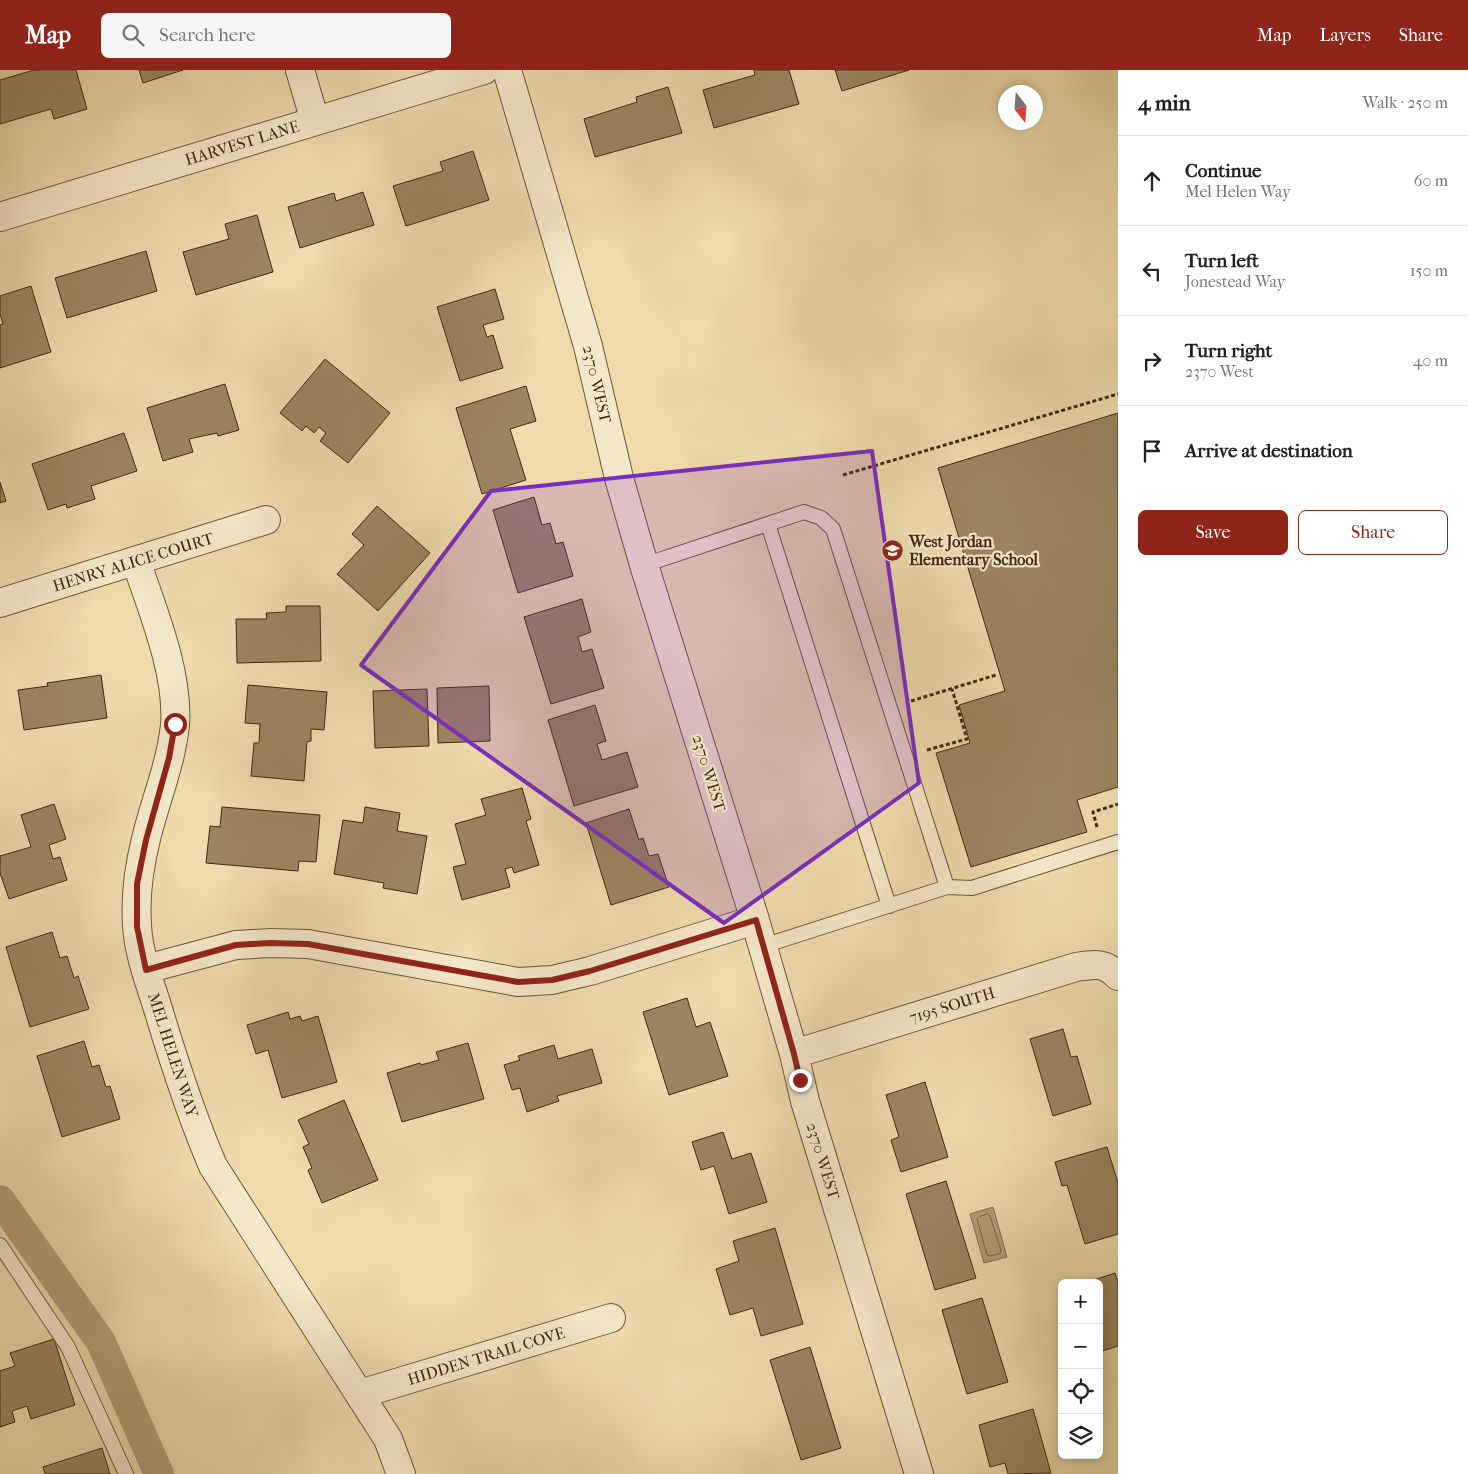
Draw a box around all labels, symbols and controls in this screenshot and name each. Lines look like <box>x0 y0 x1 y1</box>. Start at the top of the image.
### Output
search box <box>101 13 451 58</box>
text: Map <box>25 21 71 49</box>
icon: search <box>119 21 147 49</box>
text: Search here <box>159 24 255 46</box>
text: Map <box>1257 25 1291 46</box>
text: Layers <box>1319 25 1371 46</box>
text: Share <box>1399 25 1443 46</box>
north arrow <box>998 85 1043 130</box>
text: 4 min <box>1138 91 1191 115</box>
text: Walk · 250 m <box>1363 93 1448 112</box>
street label: HARVEST LANE <box>183 117 302 169</box>
text: Continue <box>1185 160 1261 182</box>
icon: ahead <box>1138 167 1166 195</box>
text: 60 m <box>1414 171 1448 190</box>
text: Mel Helen Way <box>1185 182 1291 201</box>
text: Turn left <box>1185 250 1259 272</box>
icon: left <box>1138 257 1166 285</box>
text: 150 m <box>1410 261 1448 280</box>
text: Jonestead Way <box>1185 272 1285 291</box>
text: Turn right <box>1185 340 1272 362</box>
street label: 2370 WEST <box>579 343 615 425</box>
icon: right <box>1138 347 1166 375</box>
text: 40 m <box>1413 351 1448 370</box>
text: 2370 West <box>1185 362 1254 381</box>
icon: arrive <box>1138 437 1166 465</box>
text: Arrive at destination <box>1185 440 1353 462</box>
button: Save <box>1138 510 1288 555</box>
button: Share <box>1298 510 1448 555</box>
street label: HENRY ALICE COURT <box>50 528 216 596</box>
place label: West Jordan Elementary School <box>908 532 1038 570</box>
school or university icon: West Jordan Elementary School <box>881 538 905 562</box>
route start <box>164 713 187 736</box>
street label: 2370 WEST <box>688 732 730 814</box>
street label: 7195 SOUTH <box>907 983 997 1027</box>
street label: MEL HELEN WAY <box>144 990 203 1121</box>
route end <box>789 1069 812 1092</box>
street label: 2370 WEST <box>802 1120 844 1202</box>
map controls <box>1058 1279 1103 1459</box>
button: + <box>1058 1279 1103 1324</box>
street label: HIDDEN TRAIL COVE <box>405 1323 567 1389</box>
button: − <box>1058 1324 1103 1369</box>
button: locate <box>1058 1369 1103 1414</box>
button: layers <box>1058 1414 1103 1459</box>

